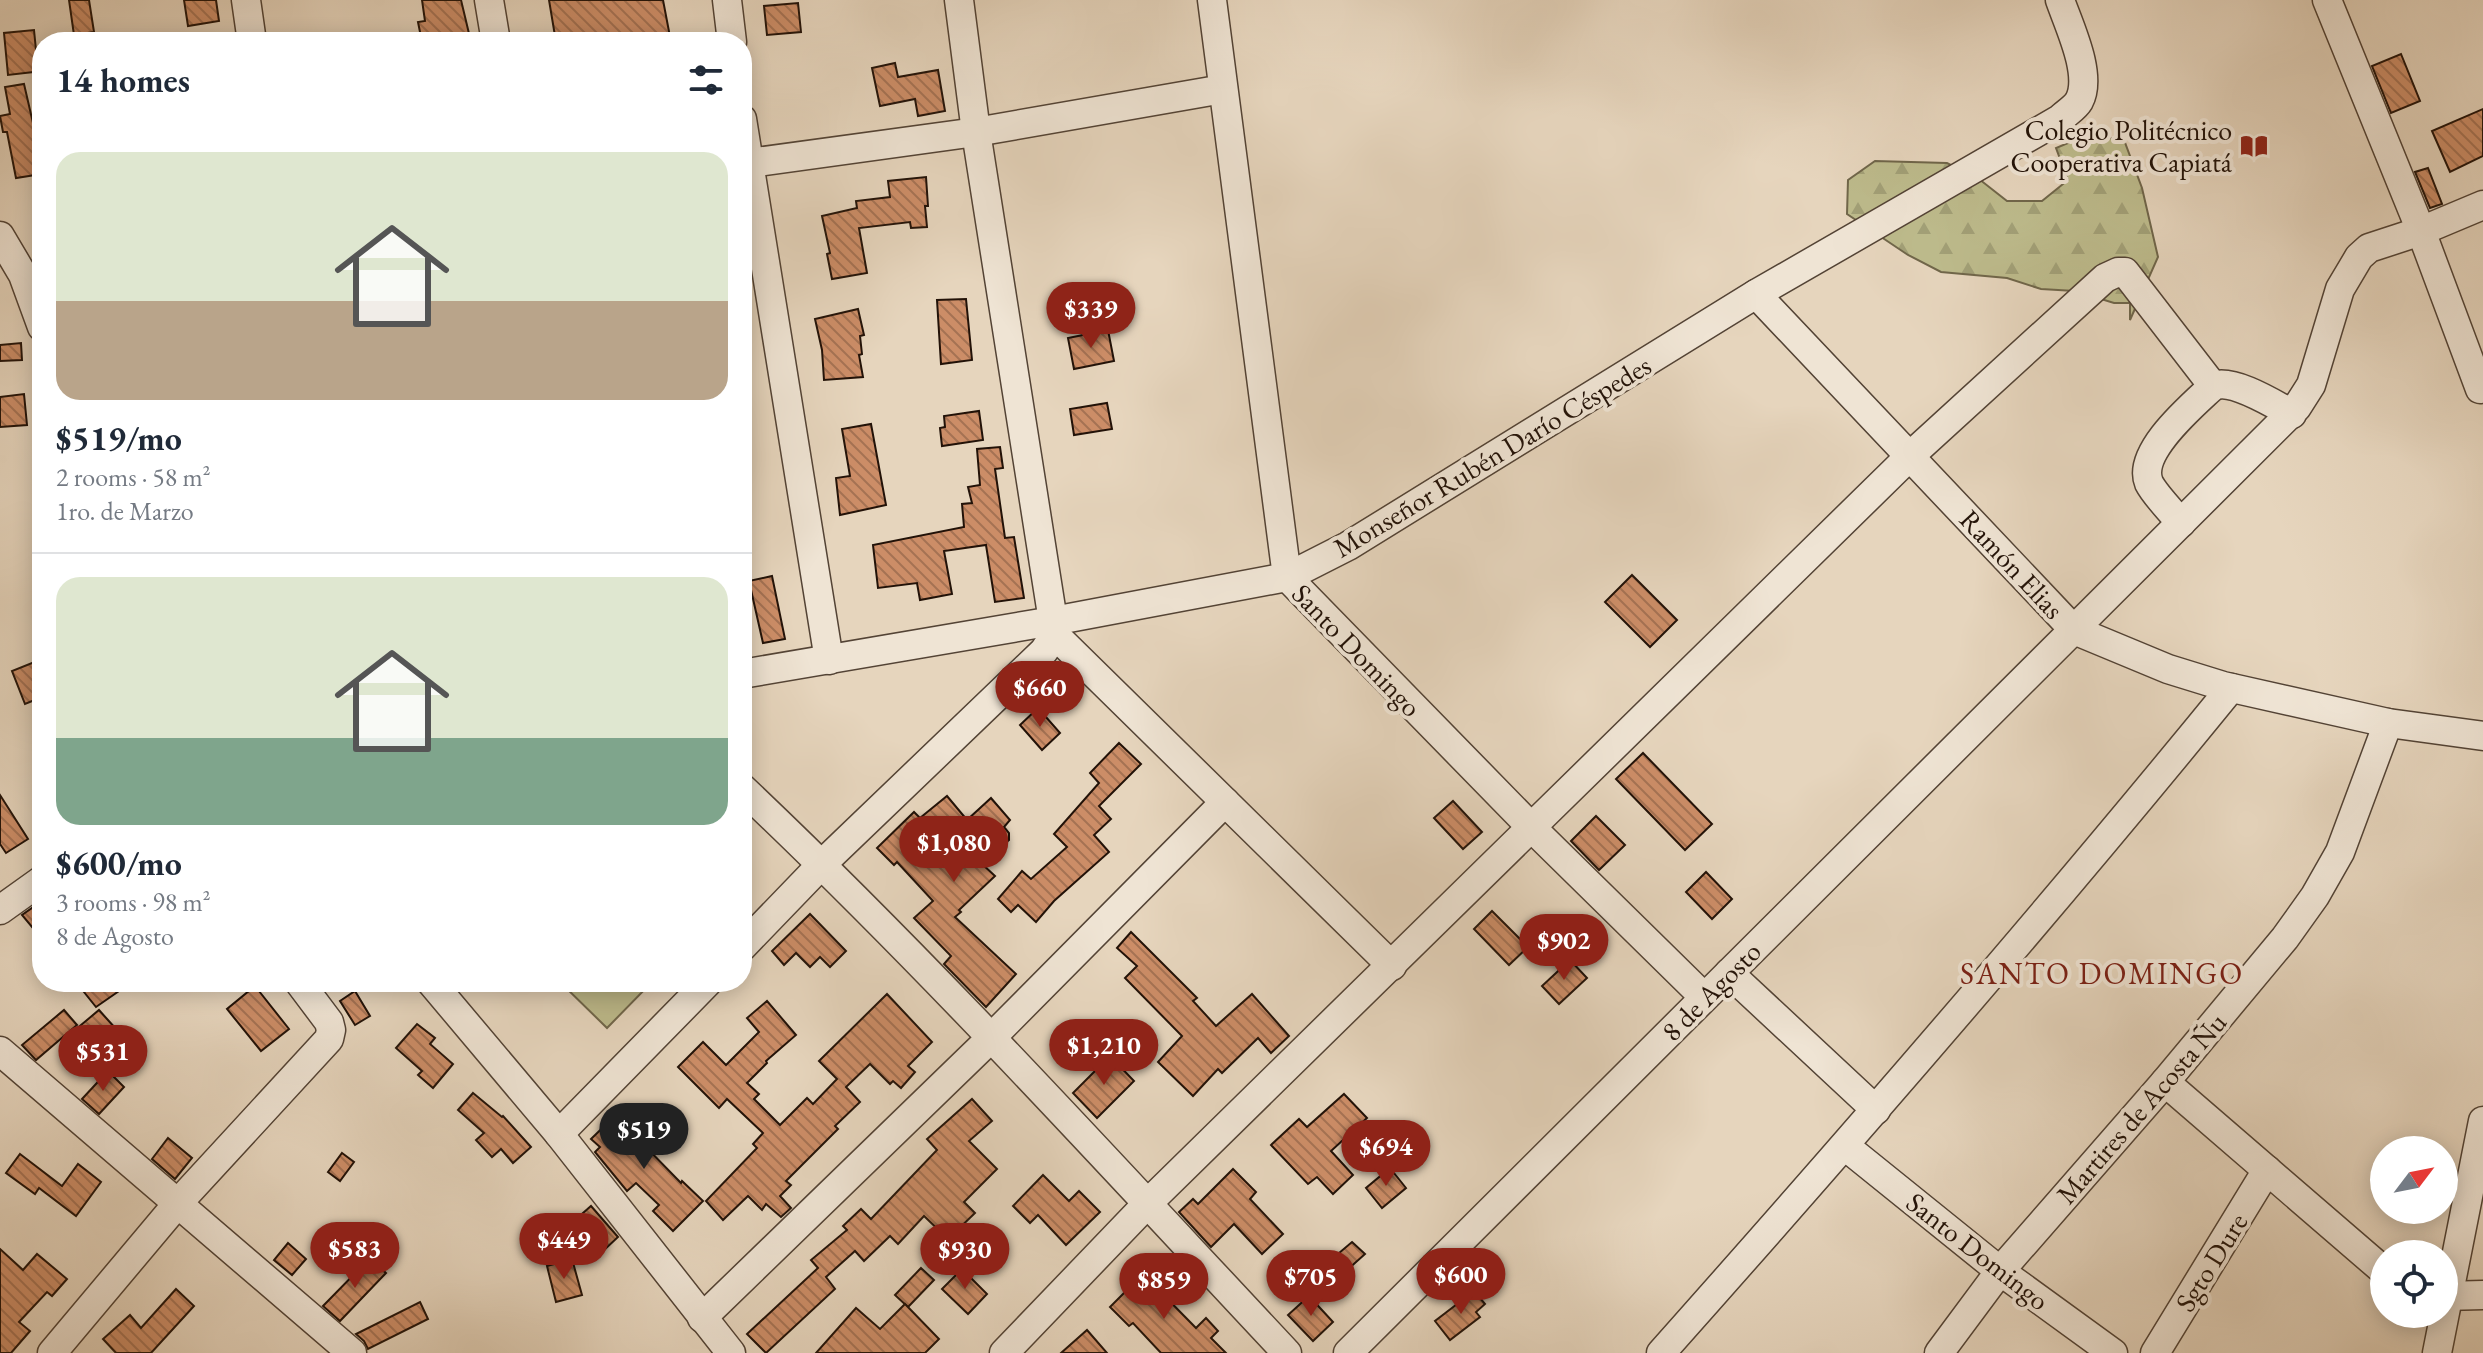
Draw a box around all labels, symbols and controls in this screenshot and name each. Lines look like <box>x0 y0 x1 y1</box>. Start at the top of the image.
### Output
text: 14 homes <box>56 58 190 102</box>
icon: filters <box>684 58 728 102</box>
place label: Colegio Politécnico Cooperativa Capiatá <box>2011 112 2233 180</box>
library icon: Colegio Politécnico Cooperativa Capiatá <box>2239 131 2269 161</box>
icon: home <box>320 204 464 348</box>
pin: $339 <box>1044 282 1138 350</box>
text: $339 <box>1064 291 1118 325</box>
street label: Monseñor Rubén Darío Céspedes <box>1327 347 1657 565</box>
text: $519/mo <box>56 416 182 460</box>
text: 2 rooms · 58 m² <box>56 460 211 494</box>
text: 1ro. de Marzo <box>56 494 194 528</box>
street label: Ramón Elias <box>1952 502 2072 626</box>
street label: Santo Domingo <box>1284 576 1430 724</box>
icon: home <box>320 629 464 773</box>
pin: $660 <box>993 661 1087 729</box>
text: $660 <box>1013 670 1067 704</box>
pin: $1,080 <box>889 816 1019 884</box>
text: $1,080 <box>917 825 991 859</box>
text: $600/mo <box>56 841 182 885</box>
text: 3 rooms · 98 m² <box>56 885 211 919</box>
pin: $902 <box>1517 914 1611 982</box>
text: 8 de Agosto <box>56 919 174 953</box>
text: $902 <box>1537 923 1591 957</box>
street label: 8 de Agosto <box>1653 933 1769 1049</box>
district label: SANTO DOMINGO <box>1960 954 2244 993</box>
street label: Martires de Acosta Ñu <box>2048 1005 2234 1211</box>
pin: $1,210 <box>1039 1019 1169 1087</box>
pin: $531 <box>56 1025 150 1093</box>
text: $1,210 <box>1067 1028 1141 1062</box>
text: $531 <box>76 1034 130 1068</box>
pin: $519 <box>597 1103 691 1171</box>
text: $519 <box>617 1112 671 1146</box>
pin: $694 <box>1339 1120 1433 1188</box>
text: $694 <box>1359 1129 1413 1163</box>
north arrow <box>2370 1136 2458 1224</box>
map controls <box>2370 1136 2458 1328</box>
street label: Santo Domingo <box>1899 1184 2057 1318</box>
street label: Sgto Dure <box>2167 1206 2255 1318</box>
pin: $449 <box>517 1213 611 1281</box>
pin: $583 <box>308 1222 402 1290</box>
text: $449 <box>537 1222 591 1256</box>
pin: $930 <box>918 1223 1012 1291</box>
text: $583 <box>328 1231 382 1265</box>
text: $930 <box>938 1232 992 1266</box>
button: locate <box>2370 1240 2458 1328</box>
pin: $600 <box>1414 1248 1508 1316</box>
pin: $705 <box>1264 1250 1358 1318</box>
pin: $859 <box>1117 1253 1211 1321</box>
text: $600 <box>1434 1257 1488 1291</box>
text: $705 <box>1284 1259 1338 1293</box>
text: $859 <box>1137 1262 1191 1296</box>

